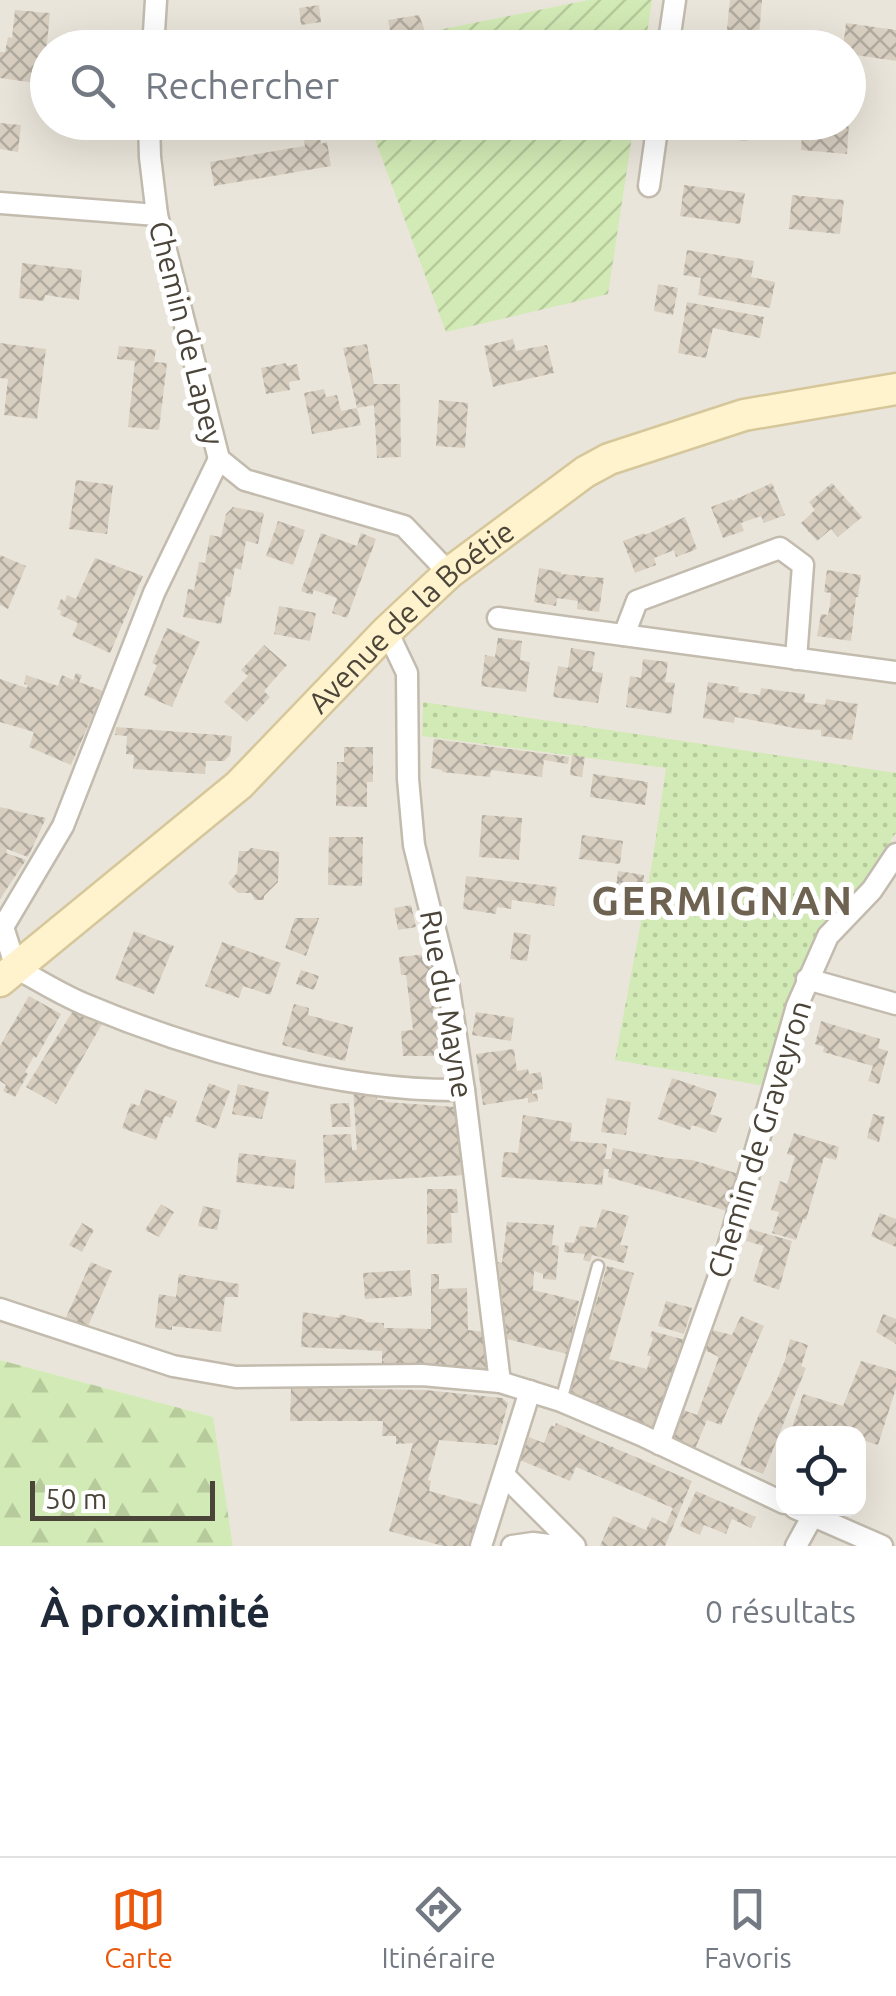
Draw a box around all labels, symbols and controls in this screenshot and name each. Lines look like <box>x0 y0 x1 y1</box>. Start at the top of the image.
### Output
search box <box>30 30 866 140</box>
icon: search <box>65 58 120 113</box>
text: Rechercher <box>145 64 339 106</box>
street label: Chemin de Lapey <box>143 218 231 448</box>
street label: Avenue de la Boétie <box>301 514 521 720</box>
district label: GERMIGNAN <box>591 878 855 923</box>
street label: Rue du Mayne <box>414 907 480 1101</box>
street label: Chemin de Graveyron <box>701 996 817 1282</box>
map controls <box>776 1426 866 1516</box>
button: locate <box>776 1426 866 1516</box>
scale bar <box>30 1476 215 1520</box>
text: 50 m <box>45 1483 107 1514</box>
text: À proximité <box>40 1588 270 1635</box>
text: 0 résultats <box>705 1593 856 1629</box>
tab: Carte <box>104 1882 173 1973</box>
tab: Itinéraire <box>381 1882 496 1973</box>
tab: Favoris <box>704 1882 792 1973</box>

